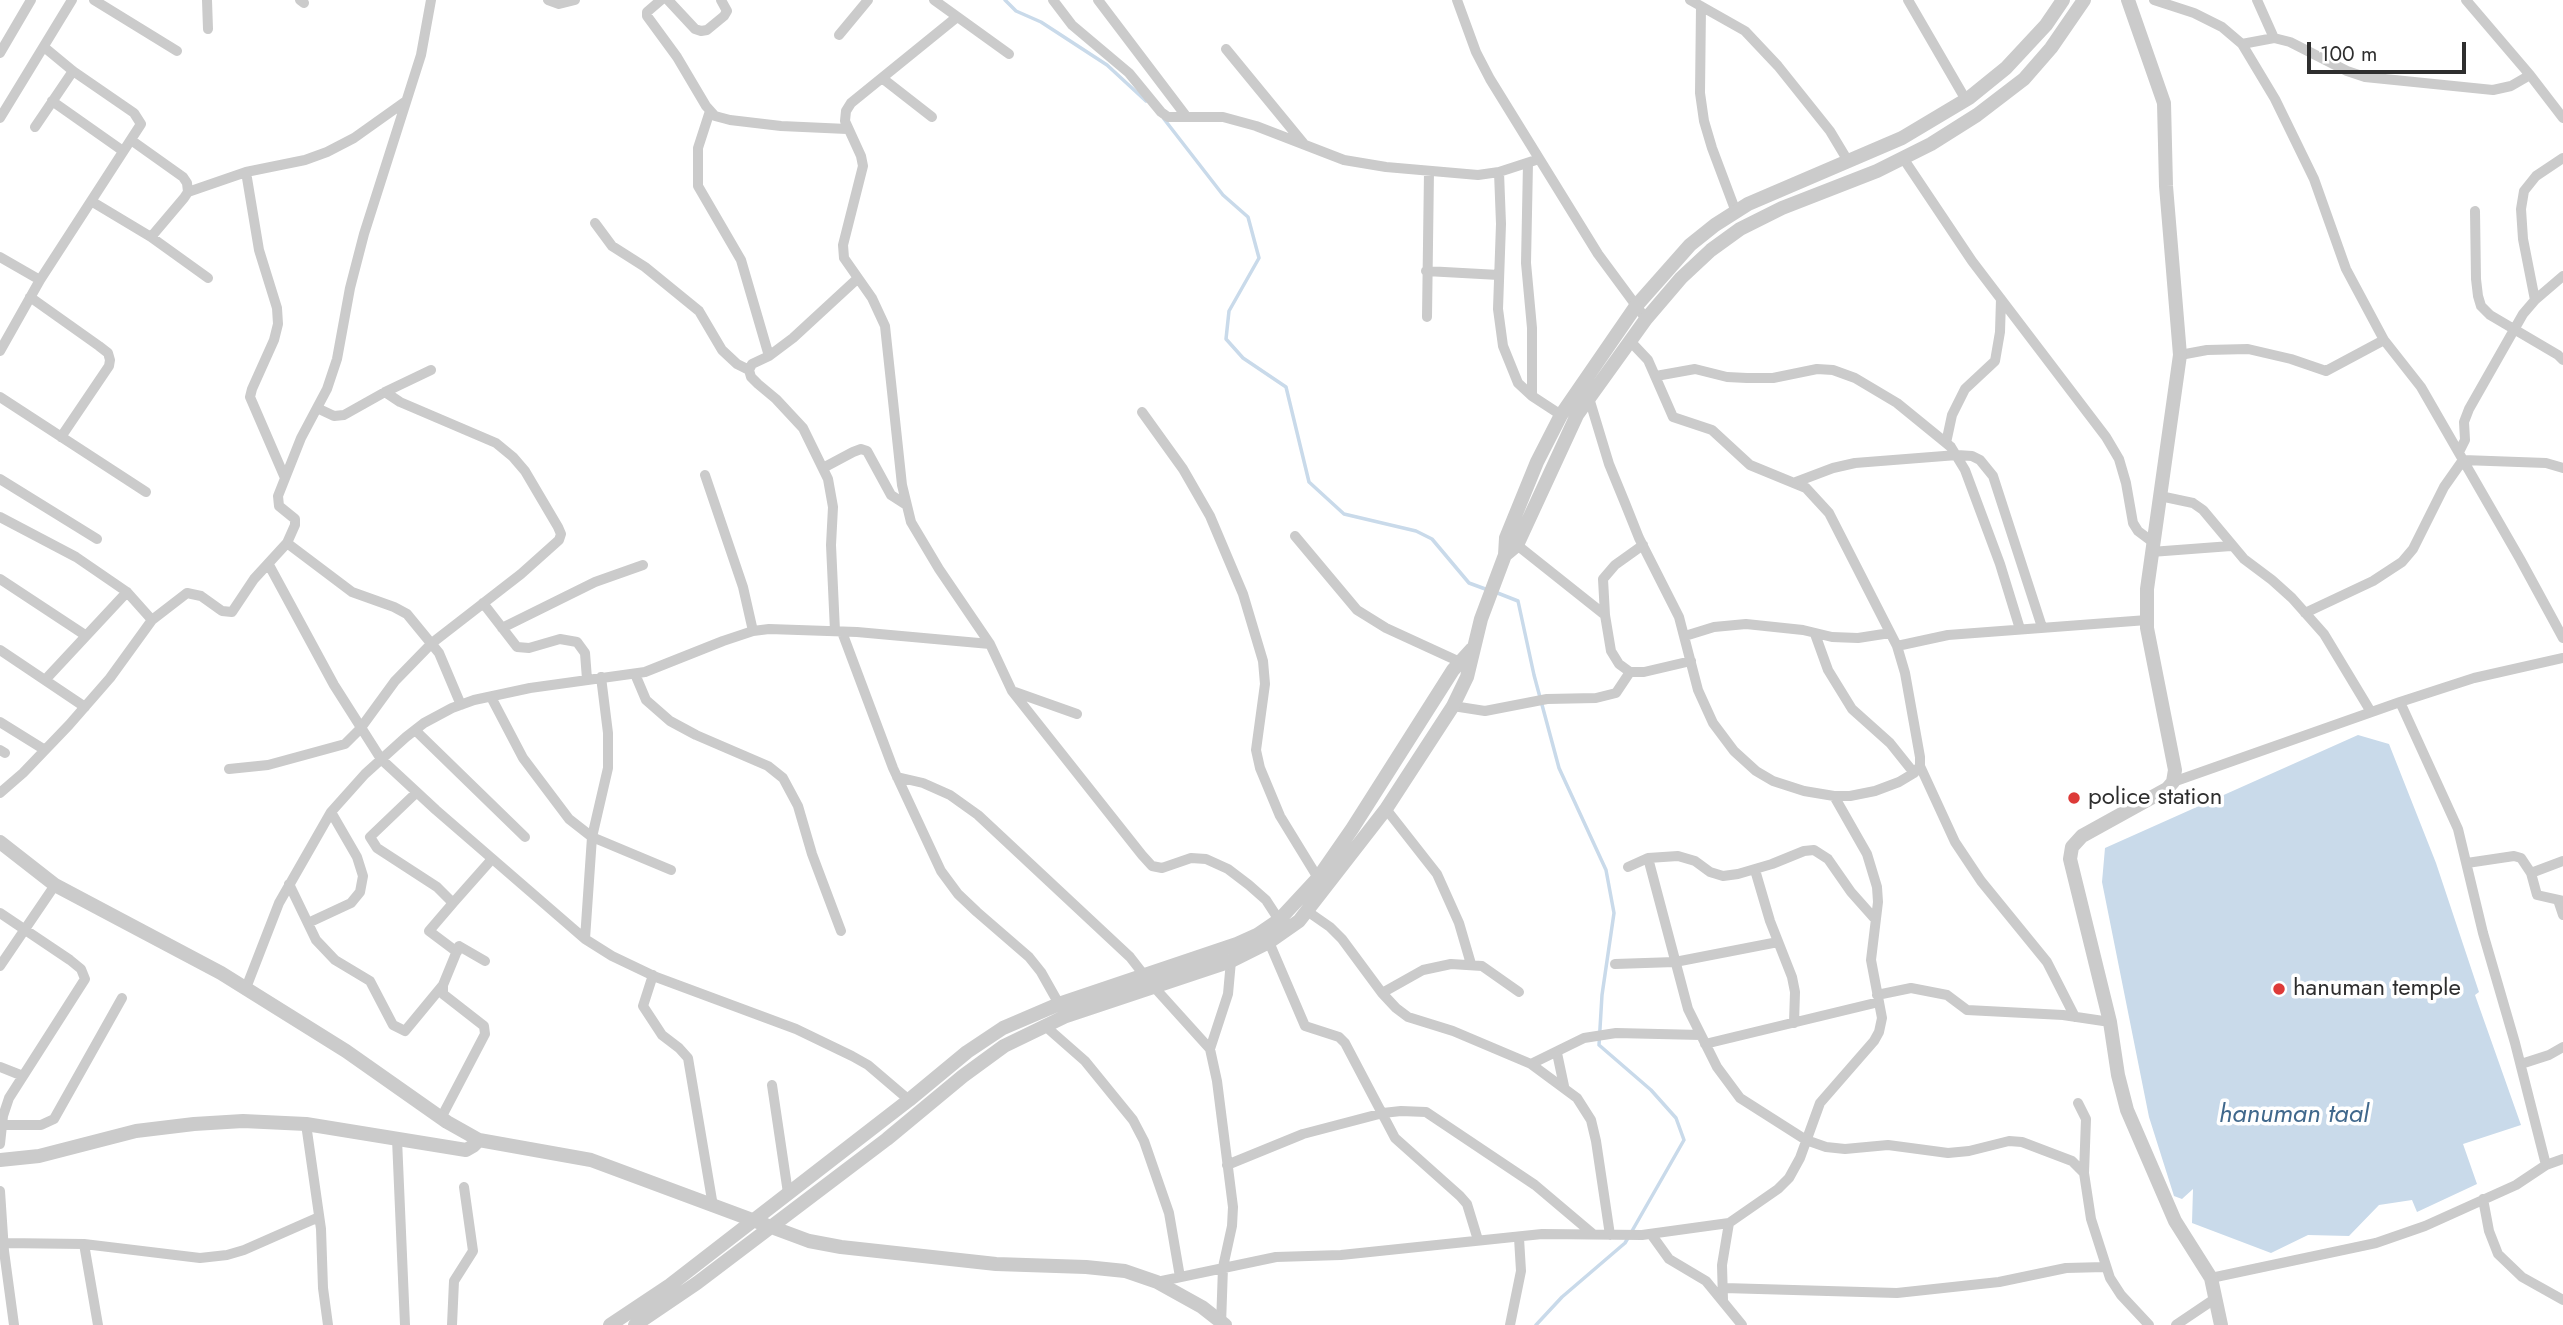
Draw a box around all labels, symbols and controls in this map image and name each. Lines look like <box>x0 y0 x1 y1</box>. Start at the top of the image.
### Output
scale bar <box>2311 28 2470 72</box>
text: 100 m <box>2320 39 2377 69</box>
place label: police station <box>2088 784 2222 812</box>
marker: police station <box>2066 790 2082 806</box>
place label: hanuman temple <box>2293 975 2461 1003</box>
marker: hanuman temple <box>2271 981 2287 997</box>
water label: hanuman taal <box>2219 1100 2369 1132</box>

